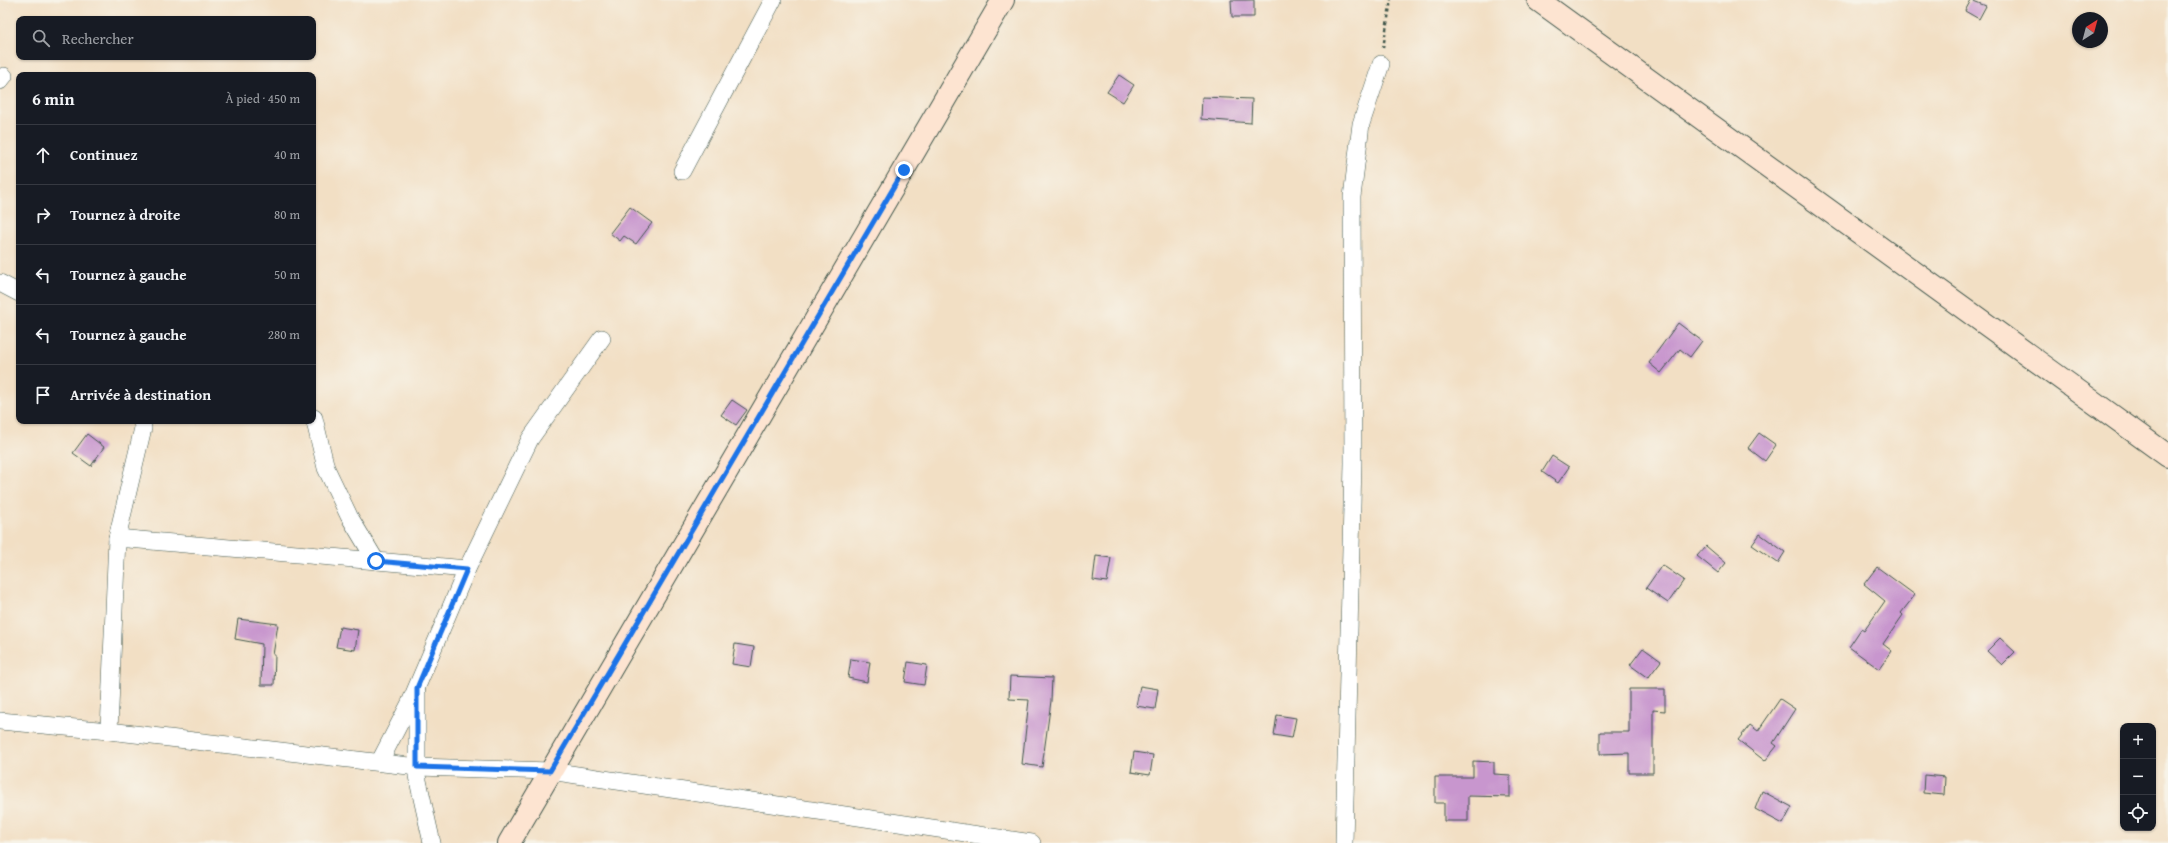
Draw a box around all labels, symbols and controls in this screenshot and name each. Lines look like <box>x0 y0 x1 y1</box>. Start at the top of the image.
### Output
north arrow <box>2072 12 2108 48</box>
search box <box>16 16 316 60</box>
icon: search <box>30 27 52 49</box>
text: Rechercher <box>62 28 134 49</box>
text: 6 min <box>32 86 74 111</box>
text: À pied · 450 m <box>225 89 300 108</box>
icon: ahead <box>32 144 54 166</box>
text: Continuez <box>70 144 138 165</box>
text: 40 m <box>274 145 300 164</box>
route end <box>895 161 913 179</box>
icon: right <box>32 204 54 226</box>
text: Tournez à droite <box>70 204 180 225</box>
text: 80 m <box>274 205 300 224</box>
icon: left <box>32 264 54 286</box>
text: Tournez à gauche <box>70 264 187 285</box>
text: 50 m <box>274 265 300 284</box>
icon: left <box>32 324 54 346</box>
text: Tournez à gauche <box>70 324 187 345</box>
text: 280 m <box>268 325 300 344</box>
icon: arrive <box>32 384 54 406</box>
text: Arrivée à destination <box>70 384 211 405</box>
route start <box>367 552 385 570</box>
map controls <box>2120 723 2156 831</box>
button: + <box>2120 723 2156 759</box>
button: − <box>2120 759 2156 795</box>
button: locate <box>2120 795 2156 831</box>

